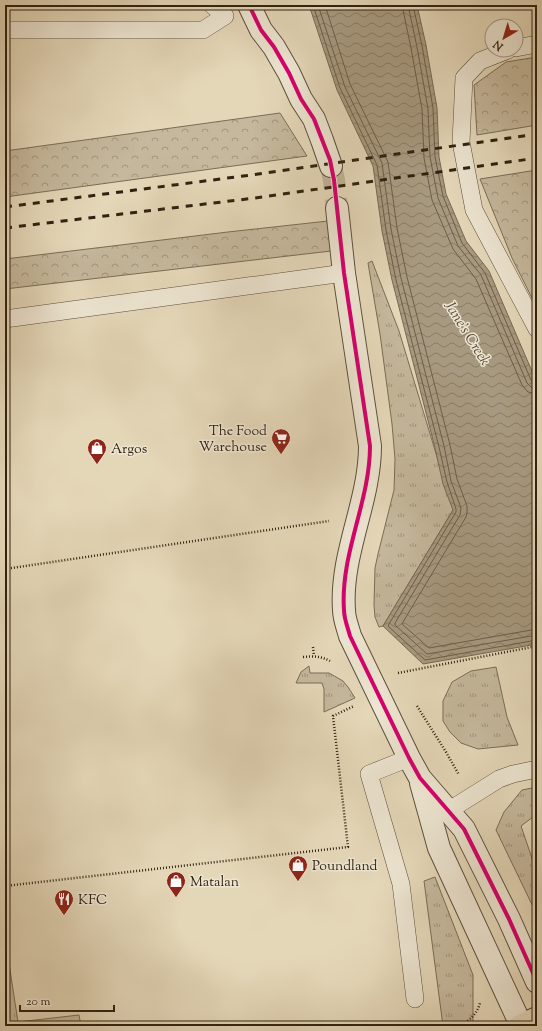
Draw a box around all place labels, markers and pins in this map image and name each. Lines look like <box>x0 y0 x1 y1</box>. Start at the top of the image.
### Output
place label: The Food Warehouse <box>198 422 267 458</box>
supermarket icon: The Food Warehouse <box>270 427 292 455</box>
shop icon: Argos <box>86 437 108 465</box>
place label: Argos <box>111 440 147 460</box>
shop icon: Poundland <box>287 854 309 882</box>
place label: Poundland <box>312 857 378 877</box>
shop icon: Matalan <box>165 870 187 898</box>
place label: Matalan <box>190 873 239 893</box>
restaurant icon: KFC <box>53 888 75 916</box>
place label: KFC <box>78 891 107 911</box>

